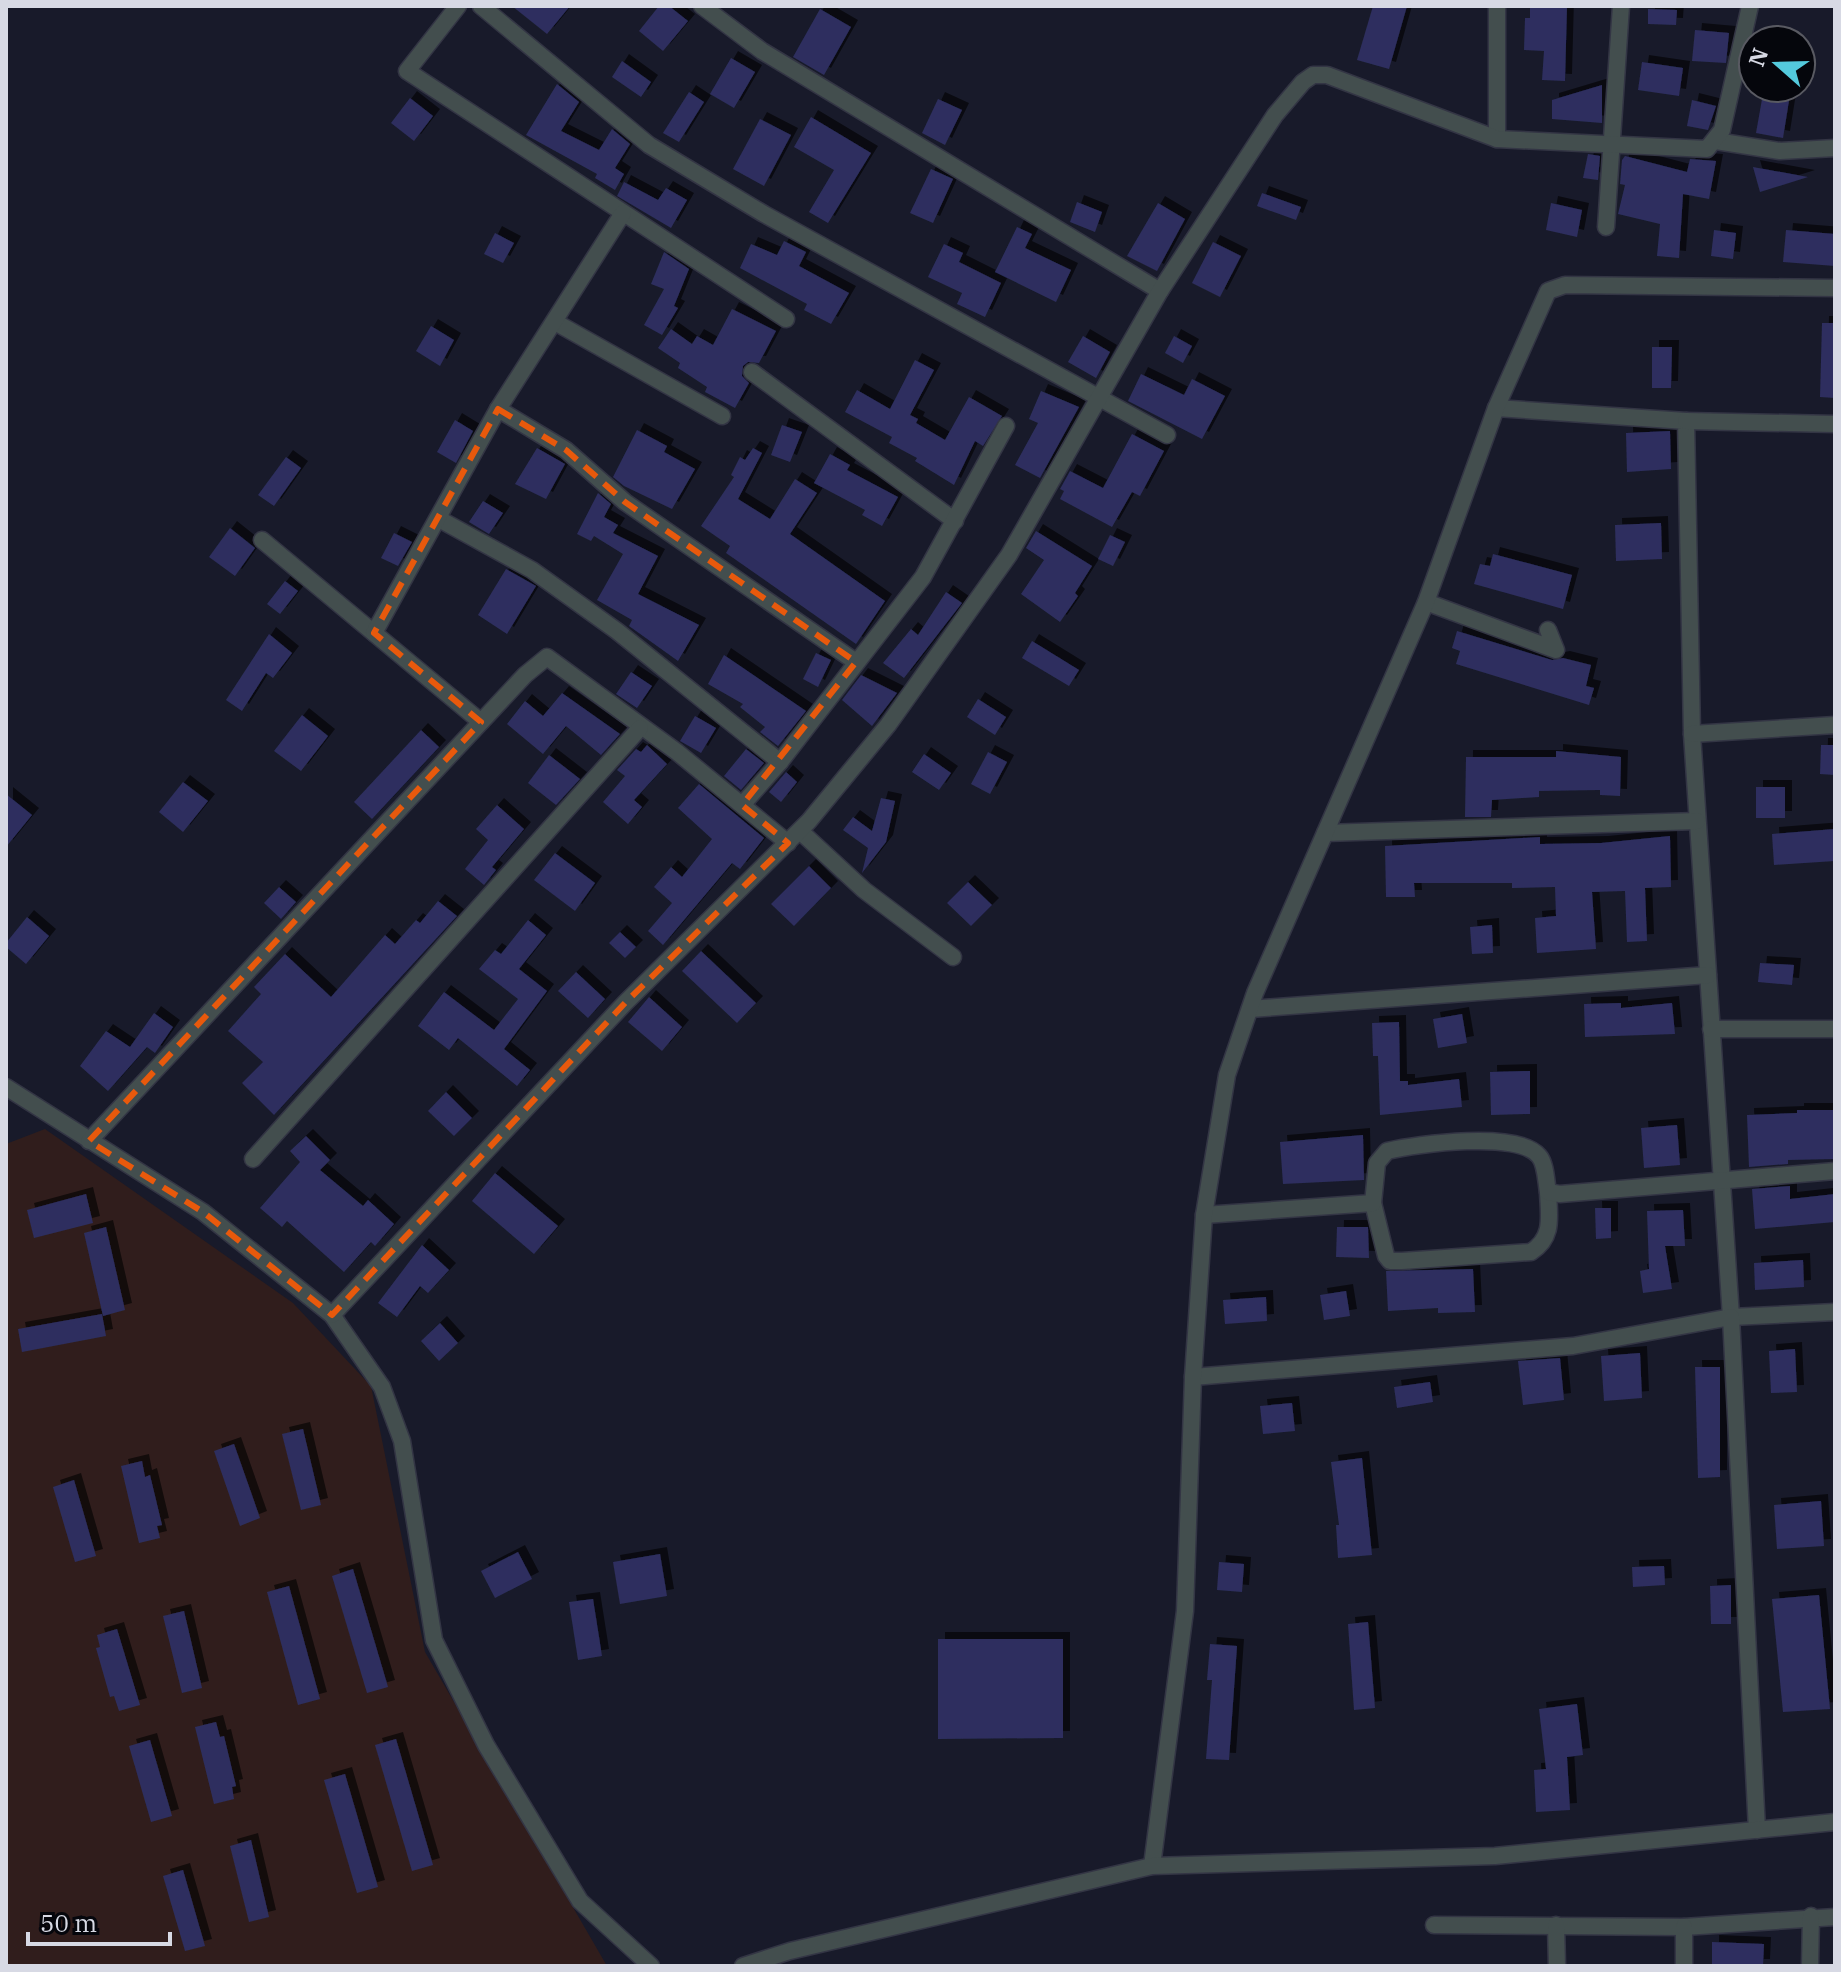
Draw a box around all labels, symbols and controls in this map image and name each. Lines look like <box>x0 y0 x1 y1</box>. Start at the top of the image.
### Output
north arrow <box>1737 24 1817 104</box>
text: N <box>1741 44 1774 70</box>
scale bar <box>28 1896 170 1946</box>
text: 50 m <box>40 1907 97 1939</box>

